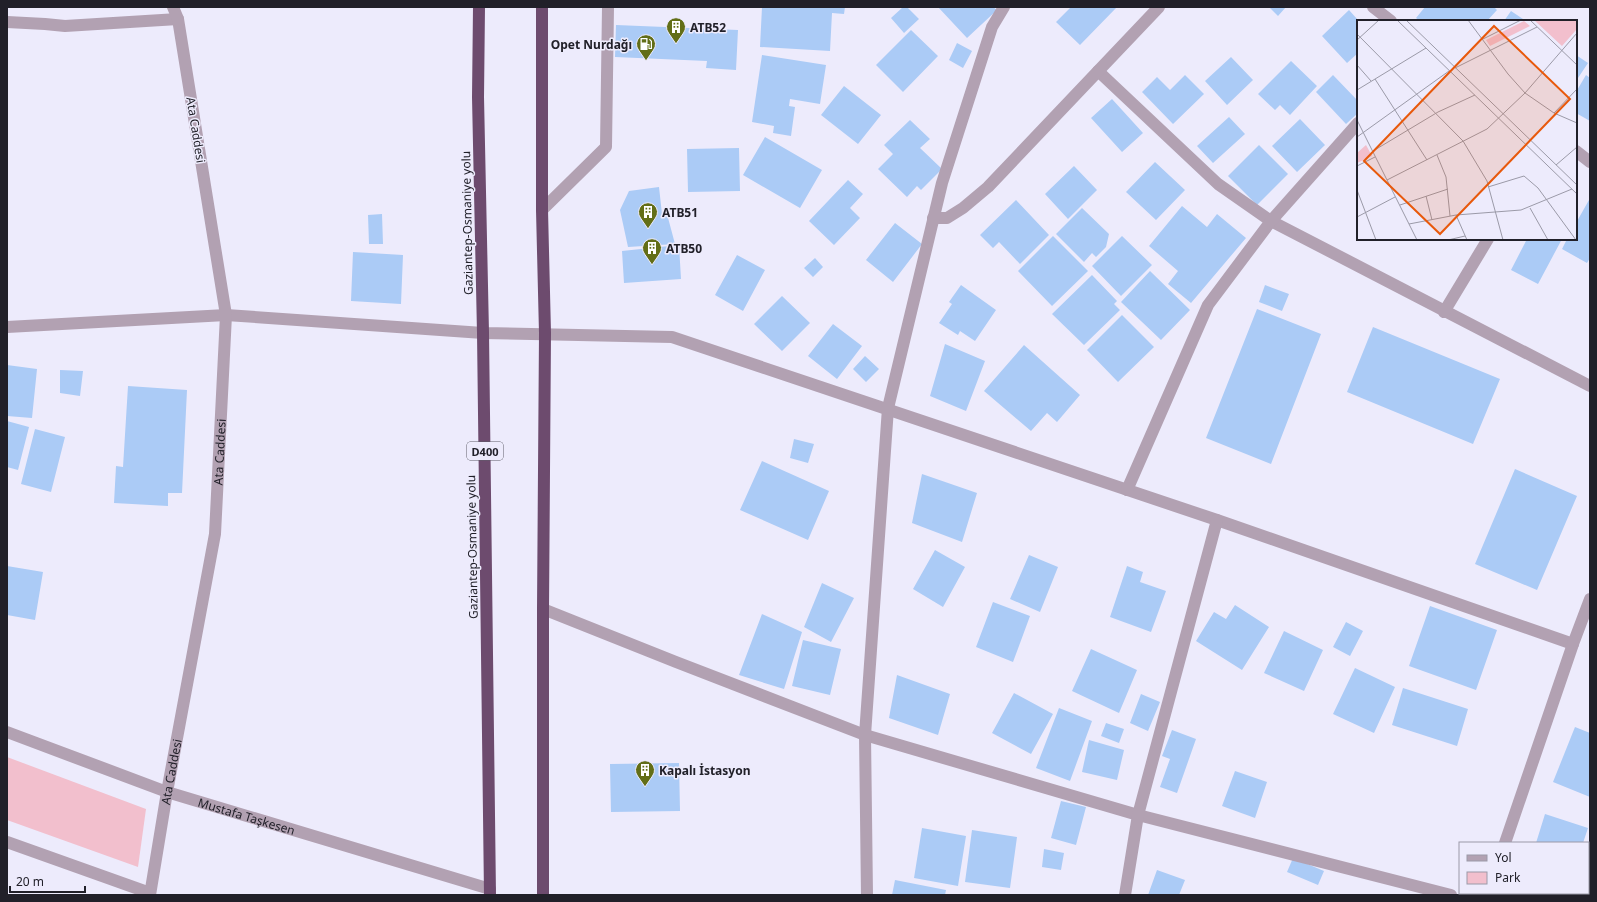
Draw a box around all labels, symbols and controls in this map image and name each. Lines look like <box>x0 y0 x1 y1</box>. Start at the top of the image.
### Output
building icon: ATB52 <box>665 16 687 44</box>
place label: ATB52 <box>690 19 726 36</box>
inset map <box>1357 20 1577 240</box>
fuel station icon: Opet Nurdağı <box>635 33 657 61</box>
place label: Opet Nurdağı <box>551 36 632 53</box>
street label: Ata Caddesi <box>182 96 210 164</box>
street label: Gaziantep-Osmaniye yolu <box>457 151 477 295</box>
building icon: ATB51 <box>637 201 659 229</box>
place label: ATB51 <box>662 204 698 221</box>
building icon: ATB50 <box>641 237 663 265</box>
place label: ATB50 <box>666 240 702 257</box>
street label: Ata Caddesi <box>209 418 229 486</box>
road number: D400 <box>467 442 503 460</box>
street label: Gaziantep-Osmaniye yolu <box>462 475 482 619</box>
street label: Ata Caddesi <box>157 737 185 806</box>
building icon: Kapalı İstasyon <box>634 759 656 787</box>
place label: Kapalı İstasyon <box>659 762 750 779</box>
street label: Mustafa Taşkesen <box>196 793 297 839</box>
legend <box>1459 842 1589 894</box>
text: Yol <box>1495 849 1512 866</box>
scale bar <box>10 868 85 894</box>
text: Park <box>1495 869 1521 886</box>
text: 20 m <box>16 873 44 890</box>

